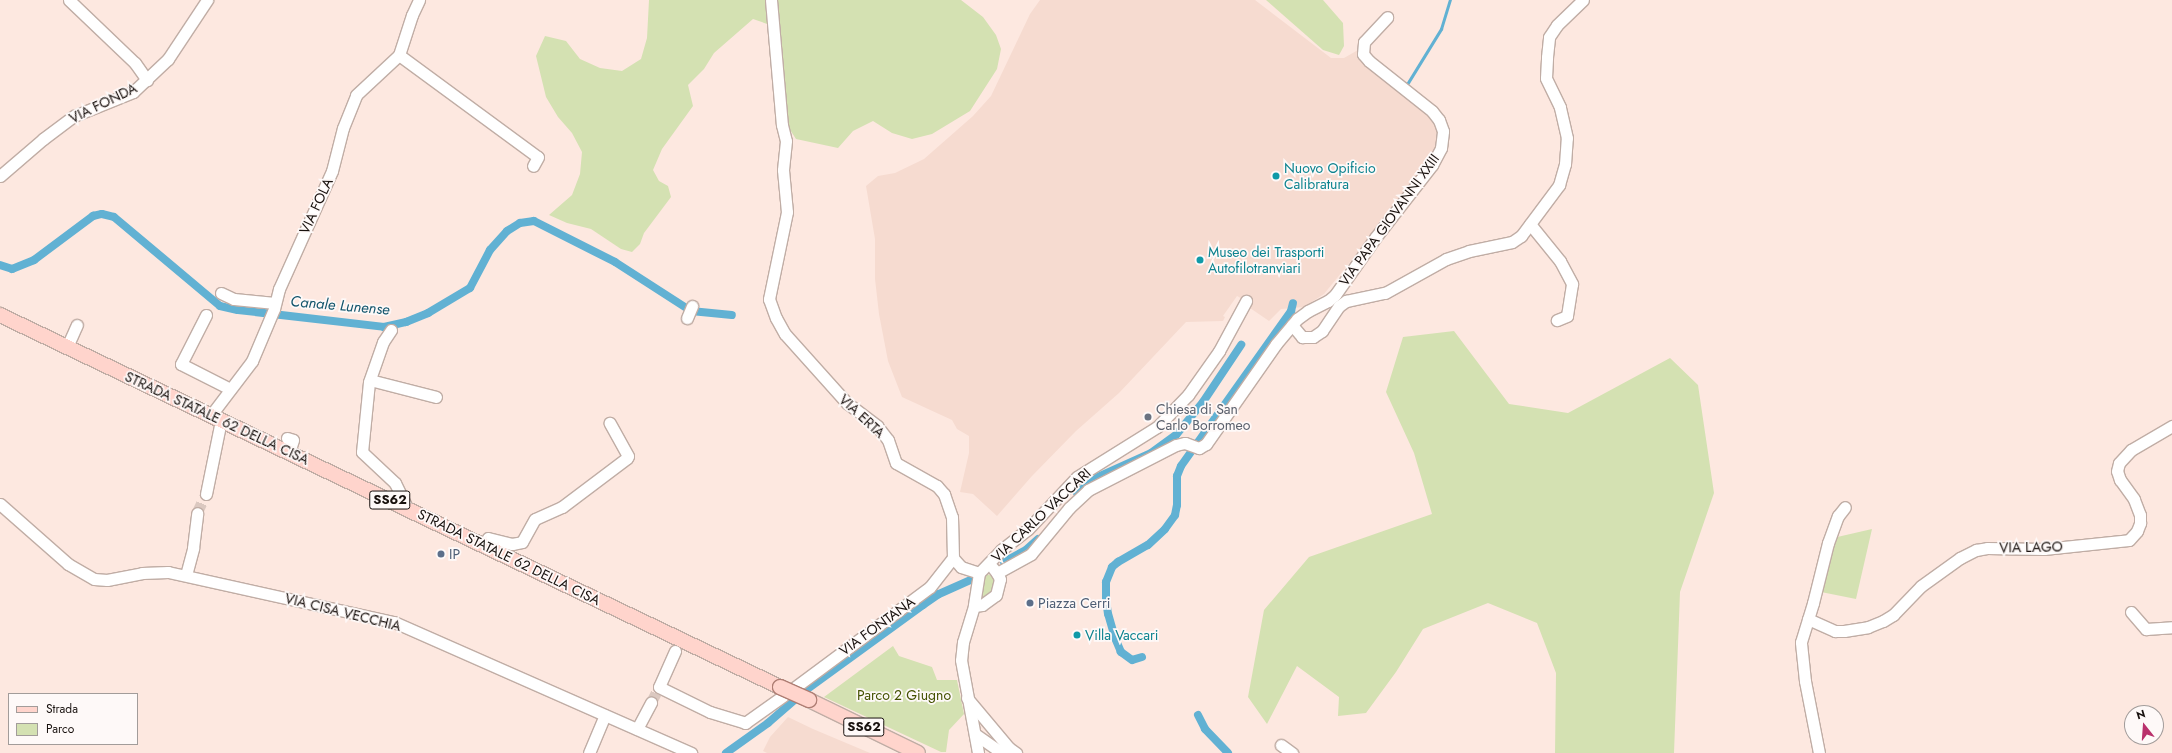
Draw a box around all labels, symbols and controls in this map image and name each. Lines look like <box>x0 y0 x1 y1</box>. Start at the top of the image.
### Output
street label: VIA FONDA <box>66 79 140 127</box>
street label: VIA PAPA GIOVANNI XXIII <box>1335 151 1443 289</box>
place label: Nuovo Opificio Calibratura <box>1284 160 1376 192</box>
marker: Nuovo Opificio Calibratura <box>1271 171 1281 181</box>
street label: VIA FOLA <box>296 175 336 237</box>
place label: Museo dei Trasporti Autofilotranviari <box>1208 244 1324 276</box>
marker: Museo dei Trasporti Autofilotranviari <box>1195 255 1205 265</box>
water label: Canale Lunense <box>290 293 390 319</box>
street label: STRADA STATALE 62 DELLA CISA <box>122 368 312 468</box>
street label: VIA ERTA <box>836 391 888 441</box>
place label: Chiesa di San Carlo Borromeo <box>1156 401 1250 434</box>
marker: Chiesa di San Carlo Borromeo <box>1143 412 1153 422</box>
street label: VIA CARLO VACCARI <box>988 465 1094 565</box>
road number: SS62 <box>369 489 411 511</box>
street label: STRADA STATALE 62 DELLA CISA <box>415 505 603 609</box>
street label: VIA LAGO <box>1999 538 2063 556</box>
place label: IP <box>449 546 460 562</box>
marker: IP <box>436 549 446 559</box>
street label: VIA CISA VECCHIA <box>283 589 403 635</box>
street label: VIA FONTANA <box>836 593 918 659</box>
place label: Piazza Cerri <box>1038 595 1110 611</box>
marker: Piazza Cerri <box>1025 598 1035 608</box>
place label: Villa Vaccari <box>1085 627 1158 643</box>
marker: Villa Vaccari <box>1072 630 1082 640</box>
park label: Parco 2 Giugno <box>857 687 951 703</box>
legend <box>8 693 138 745</box>
text: Strada <box>46 700 78 718</box>
north arrow <box>2124 705 2164 745</box>
text: N <box>2134 706 2147 723</box>
road number: SS62 <box>843 716 885 738</box>
text: Parco <box>46 720 74 738</box>

